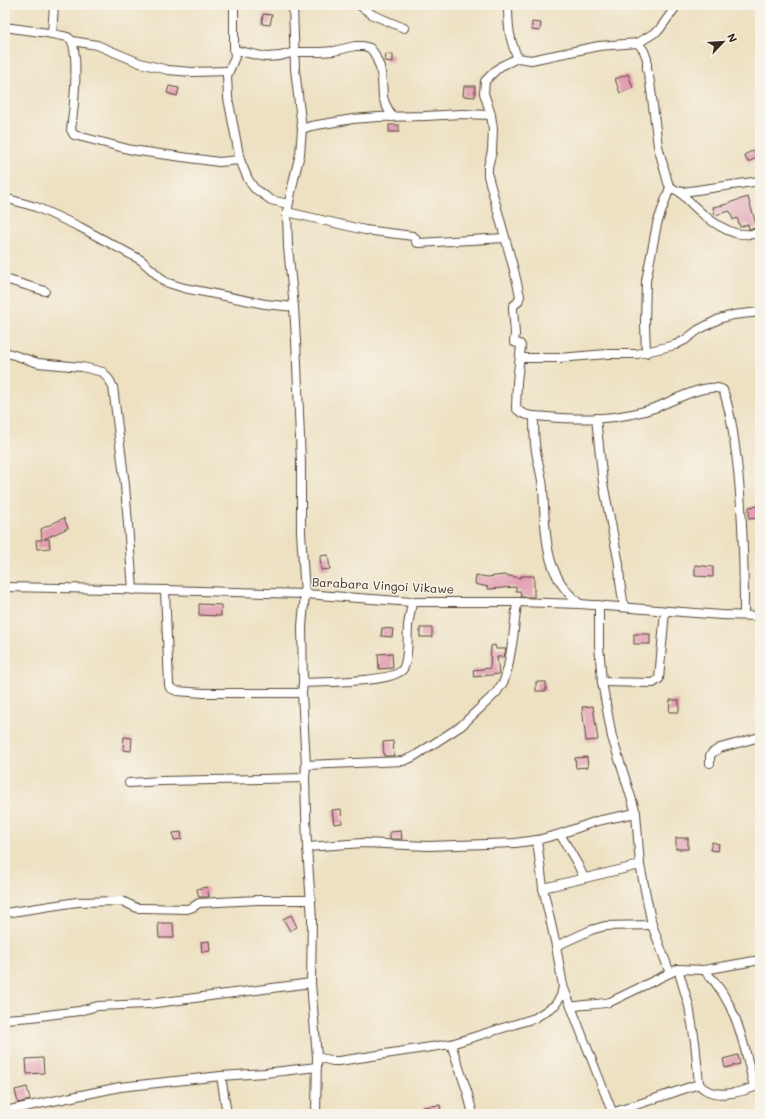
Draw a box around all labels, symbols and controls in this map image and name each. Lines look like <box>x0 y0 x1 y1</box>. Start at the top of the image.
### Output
north arrow <box>703 22 743 62</box>
text: N <box>724 31 741 45</box>
street label: Barabara Vingoi Vikawe <box>311 573 455 597</box>

